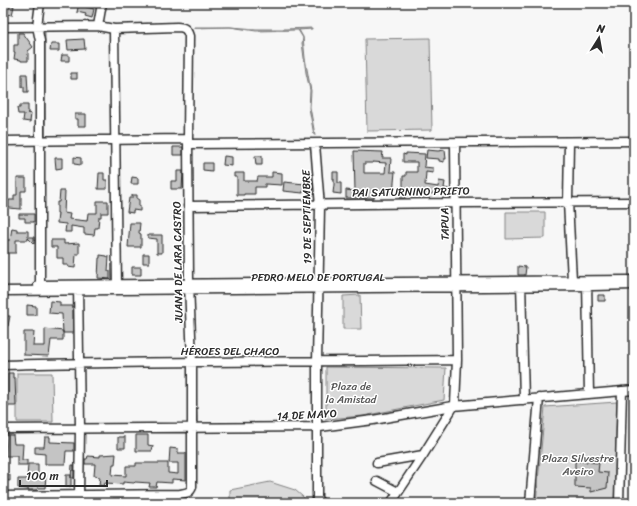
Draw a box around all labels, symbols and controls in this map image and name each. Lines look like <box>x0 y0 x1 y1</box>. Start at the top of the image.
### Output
north arrow <box>579 18 619 58</box>
text: N <box>594 18 607 39</box>
street label: 19 DE SEPTIEMBRE <box>297 169 317 264</box>
street label: PAI SATURNINO PRIETO <box>352 181 470 203</box>
street label: JUANA DE LARA CASTRO <box>167 201 189 324</box>
street label: TAPUA <box>435 207 455 241</box>
street label: PEDRO MELO DE PORTUGAL <box>251 268 385 287</box>
street label: HÉROES DEL CHACO <box>181 342 279 361</box>
park label: Plaza de la Amistad <box>326 377 378 409</box>
street label: 14 DE MAYO <box>277 404 337 426</box>
park label: Plaza Silvestre Aveiro <box>542 449 615 481</box>
scale bar <box>20 462 107 488</box>
text: 100 m <box>26 465 59 487</box>

